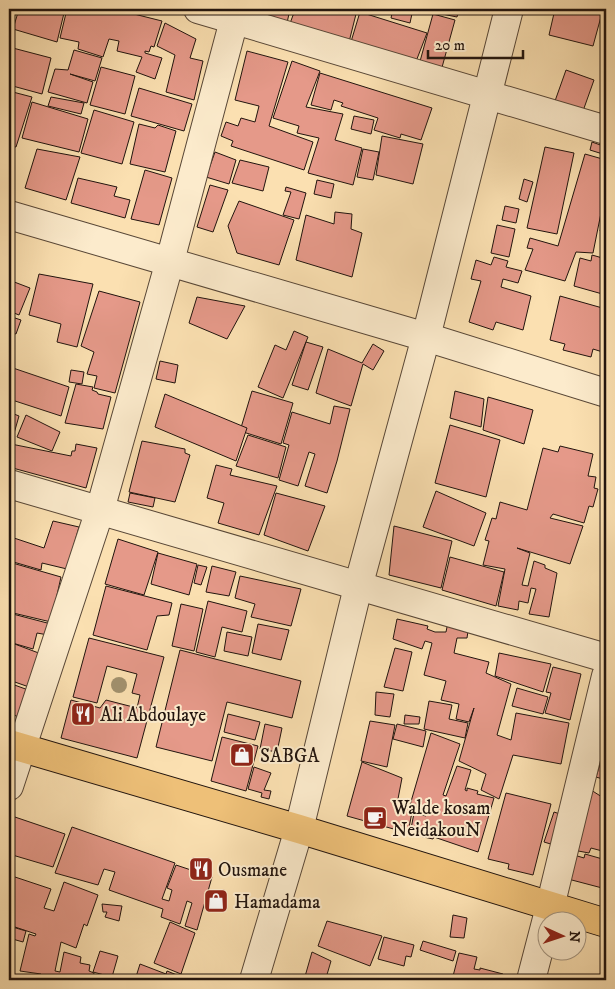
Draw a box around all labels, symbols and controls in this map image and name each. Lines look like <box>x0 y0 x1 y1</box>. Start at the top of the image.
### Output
scale bar <box>428 28 522 60</box>
text: 20 m <box>435 36 465 55</box>
restaurant icon: Ali Abdoulaye <box>70 701 96 727</box>
place label: Ali Abdoulaye <box>100 704 206 727</box>
shop icon: SABGA <box>229 742 255 768</box>
place label: SABGA <box>260 745 320 768</box>
place label: Walde kosam NeidakouN <box>391 797 491 842</box>
cafe icon: Walde kosam NeidakouN <box>362 805 388 831</box>
restaurant icon: Ousmane <box>188 856 214 882</box>
place label: Ousmane <box>218 859 287 882</box>
shop icon: Hamadama <box>203 888 229 914</box>
place label: Hamadama <box>234 891 320 914</box>
north arrow <box>538 912 588 962</box>
text: N <box>565 930 583 943</box>

